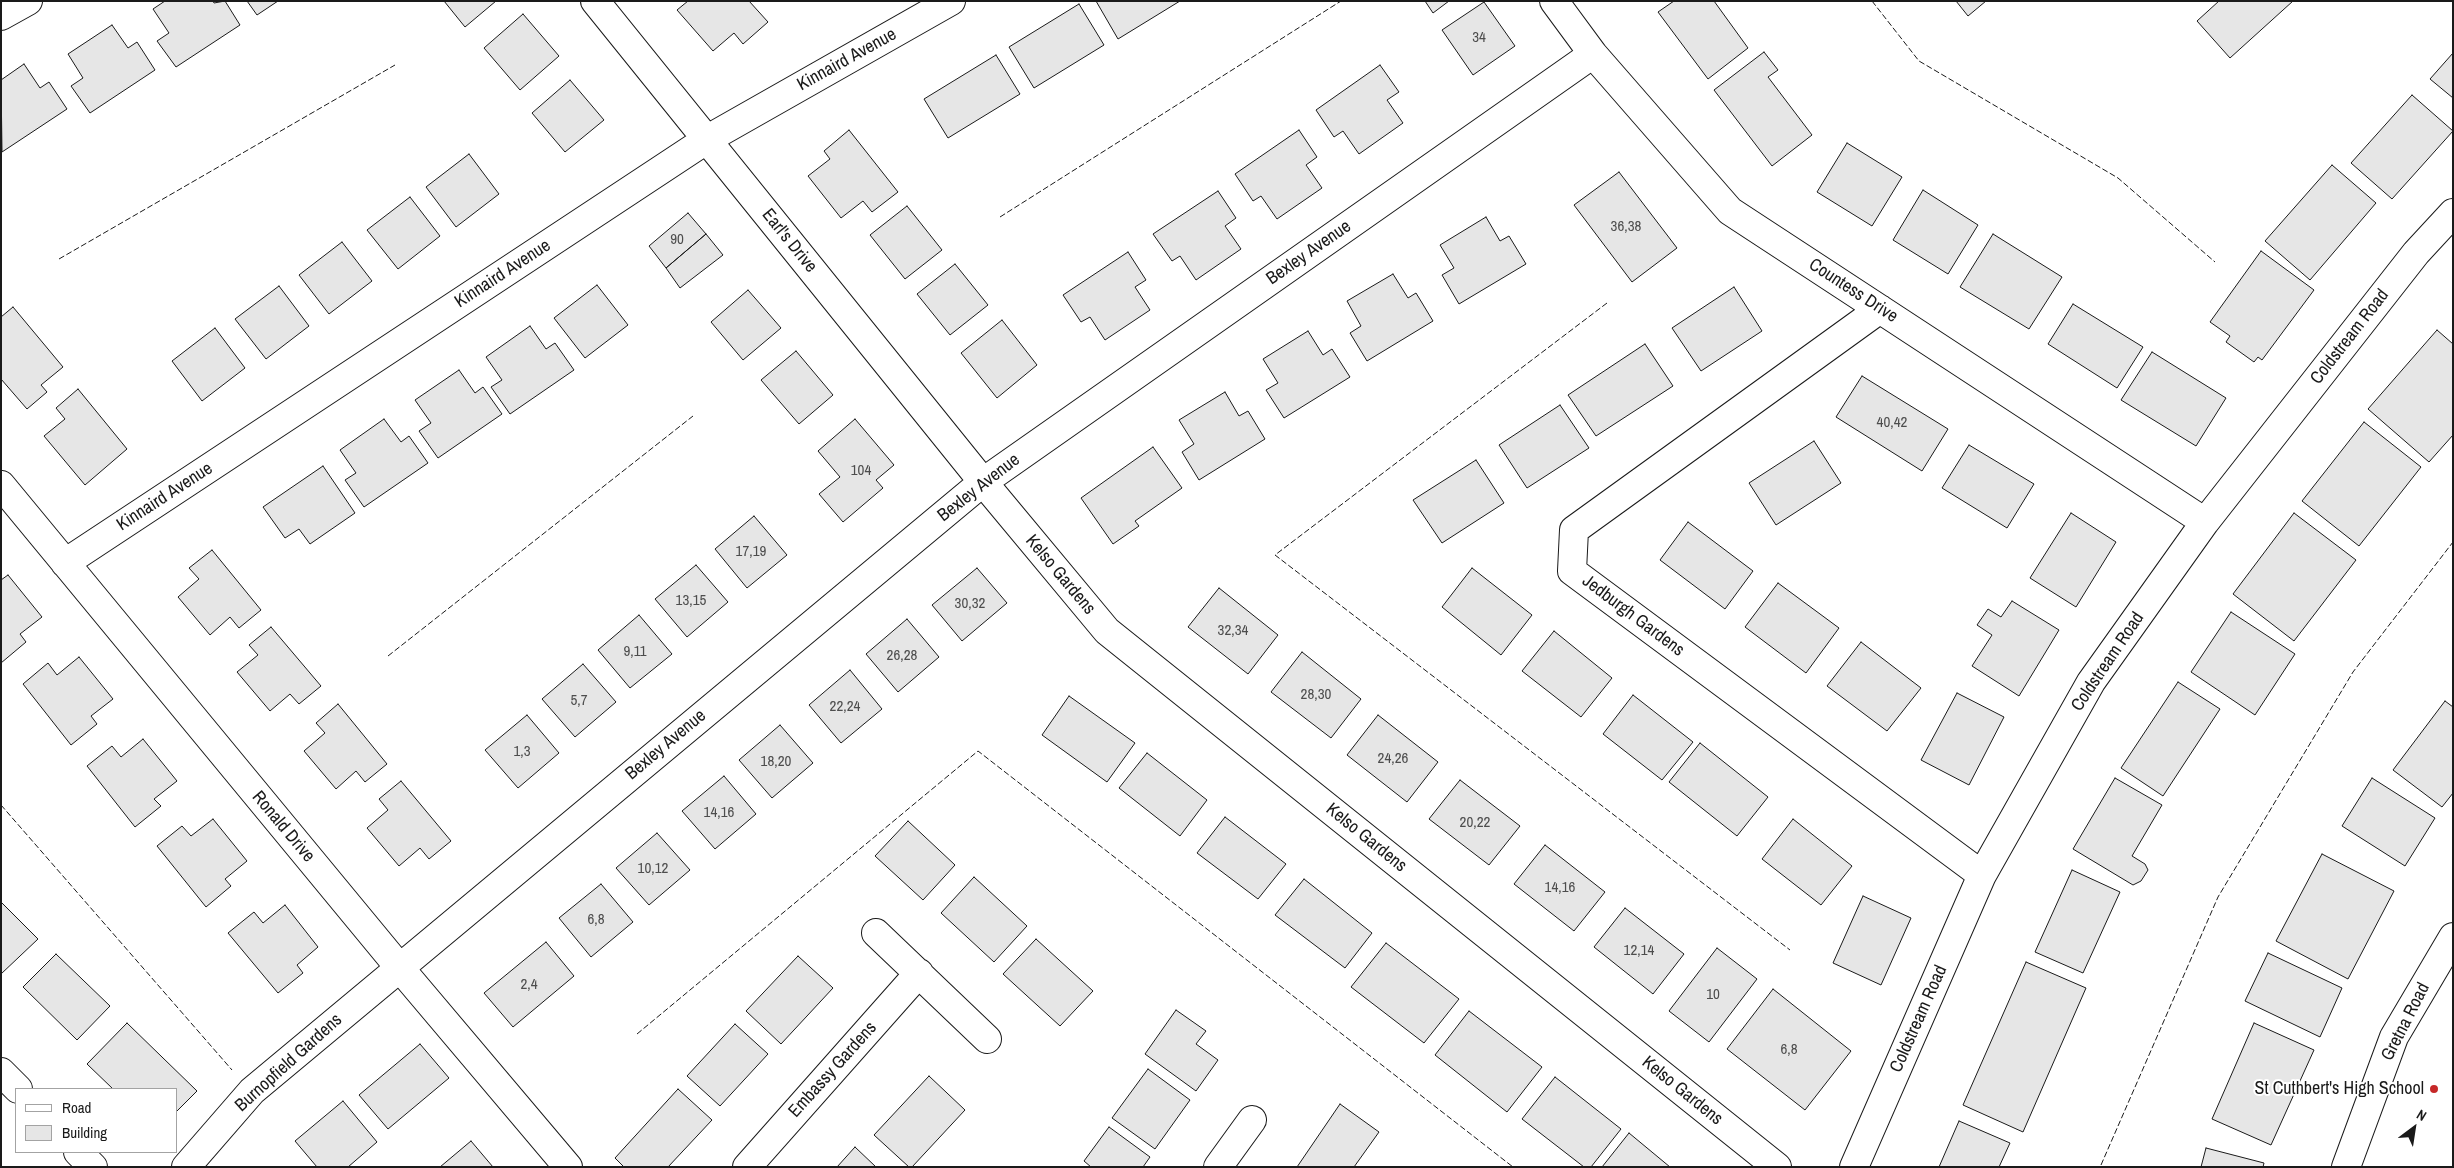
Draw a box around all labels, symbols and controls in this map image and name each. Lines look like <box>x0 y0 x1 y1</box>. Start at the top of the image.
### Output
street label: Kinnaird Avenue <box>794 24 900 96</box>
house number: 34 <box>1472 29 1486 47</box>
street label: Earl's Drive <box>757 205 821 277</box>
street label: Bexley Avenue <box>1263 216 1355 290</box>
house number: 36,38 <box>1611 218 1641 236</box>
house number: 90 <box>670 231 684 249</box>
street label: Kinnaird Avenue <box>451 235 555 313</box>
street label: Countess Drive <box>1804 254 1902 328</box>
street label: Coldstream Road <box>2306 285 2394 389</box>
house number: 40,42 <box>1877 414 1907 432</box>
street label: Bexley Avenue <box>934 449 1024 527</box>
street label: Kinnaird Avenue <box>113 458 217 536</box>
house number: 104 <box>851 462 871 480</box>
street label: Kelso Gardens <box>1020 531 1100 619</box>
house number: 17,19 <box>736 543 766 561</box>
street label: Jedburgh Gardens <box>1578 571 1688 661</box>
house number: 13,15 <box>676 592 706 610</box>
house number: 30,32 <box>955 595 985 613</box>
street label: Coldstream Road <box>2067 608 2149 716</box>
house number: 32,34 <box>1218 622 1248 640</box>
house number: 9,11 <box>623 643 647 661</box>
house number: 26,28 <box>887 647 917 665</box>
house number: 28,30 <box>1301 686 1331 704</box>
house number: 5,7 <box>570 692 588 710</box>
house number: 22,24 <box>830 698 860 716</box>
street label: Bexley Avenue <box>621 705 711 785</box>
house number: 1,3 <box>513 743 531 761</box>
house number: 24,26 <box>1378 750 1408 768</box>
house number: 18,20 <box>761 753 791 771</box>
street label: Ronald Drive <box>247 787 319 867</box>
street label: Kelso Gardens <box>1321 799 1411 877</box>
house number: 14,16 <box>704 804 734 822</box>
house number: 20,22 <box>1460 814 1490 832</box>
house number: 10,12 <box>638 860 668 878</box>
house number: 14,16 <box>1545 879 1575 897</box>
house number: 6,8 <box>587 911 605 929</box>
house number: 12,14 <box>1624 942 1654 960</box>
street label: Coldstream Road <box>1886 962 1952 1076</box>
house number: 2,4 <box>520 976 538 994</box>
street label: Gretna Road <box>2377 979 2435 1065</box>
house number: 10 <box>1706 986 1720 1004</box>
street label: Burnopfield Gardens <box>231 1009 347 1117</box>
street label: Embassy Gardens <box>784 1018 882 1122</box>
house number: 6,8 <box>1780 1041 1798 1059</box>
street label: Kelso Gardens <box>1637 1052 1727 1130</box>
place label: St Cuthbert's High School <box>2255 1078 2424 1100</box>
marker: St Cuthbert's High School <box>2428 1083 2440 1095</box>
legend <box>15 1088 178 1153</box>
text: Road <box>62 1097 91 1118</box>
north arrow <box>2389 1103 2439 1153</box>
text: N <box>2414 1105 2430 1125</box>
text: Building <box>62 1122 107 1143</box>

